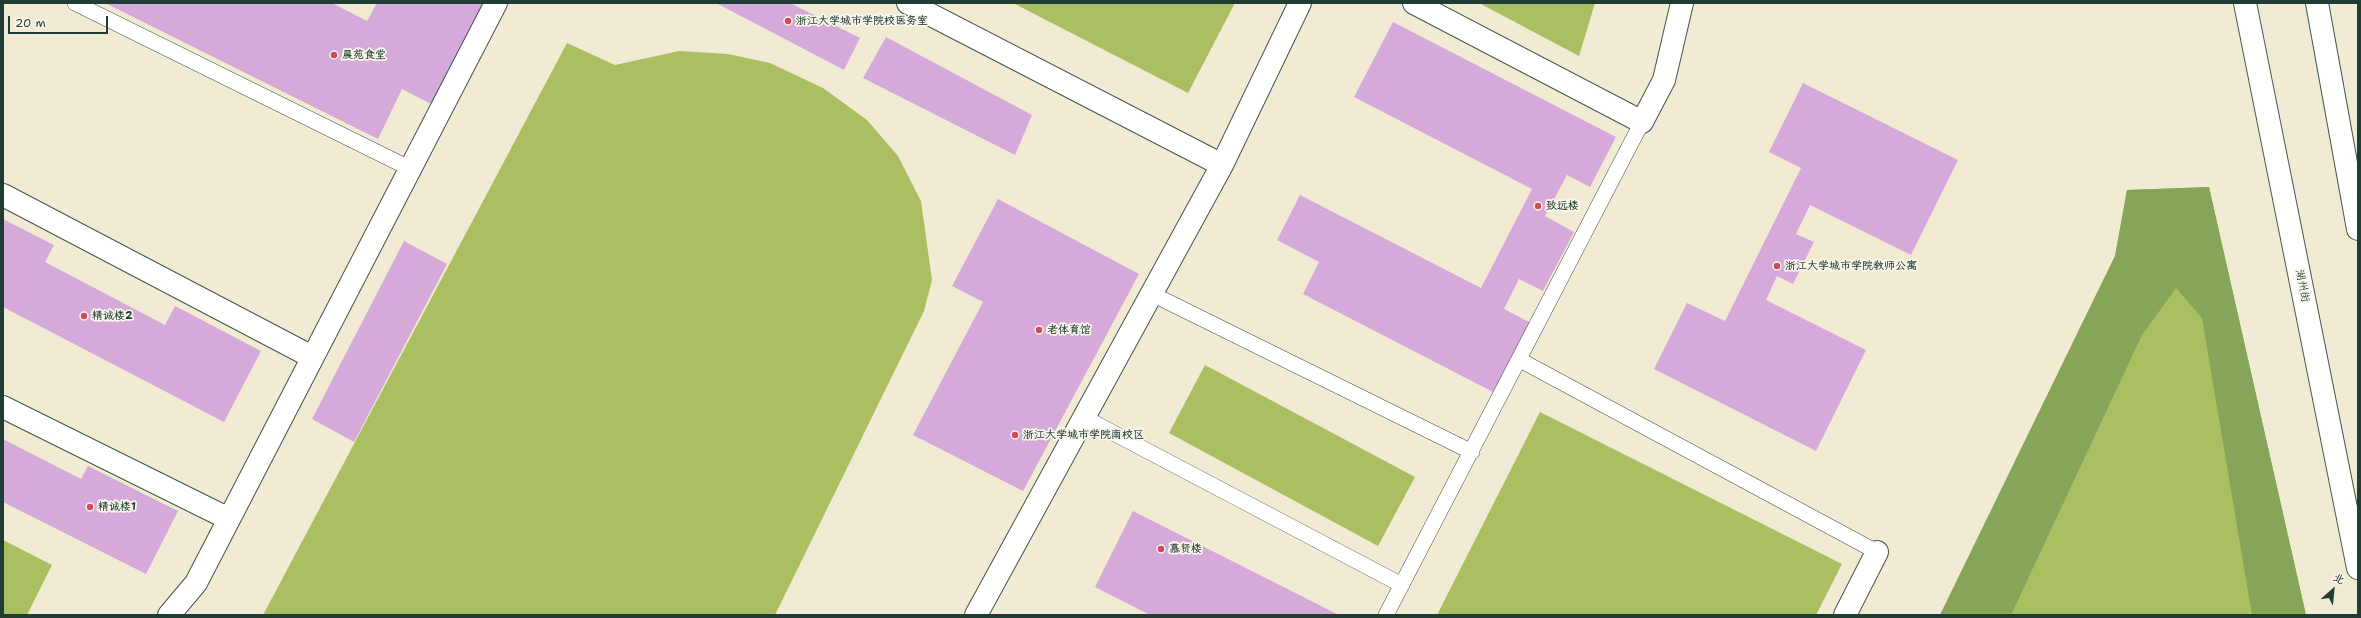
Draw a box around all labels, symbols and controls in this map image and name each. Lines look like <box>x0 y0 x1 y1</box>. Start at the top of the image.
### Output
scale bar <box>10 8 110 34</box>
place label: 浙江大学城市学院校医务室 <box>796 14 928 28</box>
text: 20 m <box>15 15 46 31</box>
marker: 浙江大学城市学院校医务室 <box>783 16 793 26</box>
place label: 晨苑食堂 <box>342 48 386 62</box>
marker: 晨苑食堂 <box>329 50 339 60</box>
place label: 致远楼 <box>1546 199 1579 213</box>
marker: 致远楼 <box>1533 201 1543 211</box>
place label: 浙江大学城市学院教师公寓 <box>1785 259 1917 273</box>
marker: 浙江大学城市学院教师公寓 <box>1772 261 1782 271</box>
street label: 湖州街 <box>2292 269 2312 303</box>
place label: 精诚楼2 <box>92 309 133 323</box>
marker: 精诚楼2 <box>79 311 89 321</box>
place label: 老体育馆 <box>1047 323 1091 337</box>
marker: 老体育馆 <box>1034 325 1044 335</box>
place label: 浙江大学城市学院南校区 <box>1023 428 1144 442</box>
marker: 浙江大学城市学院南校区 <box>1010 430 1020 440</box>
place label: 精诚楼1 <box>98 500 136 514</box>
marker: 精诚楼1 <box>85 502 95 512</box>
place label: 慕贤楼 <box>1169 542 1202 556</box>
marker: 慕贤楼 <box>1156 544 1166 554</box>
north arrow <box>2313 570 2353 610</box>
text: 北 <box>2330 570 2347 588</box>

